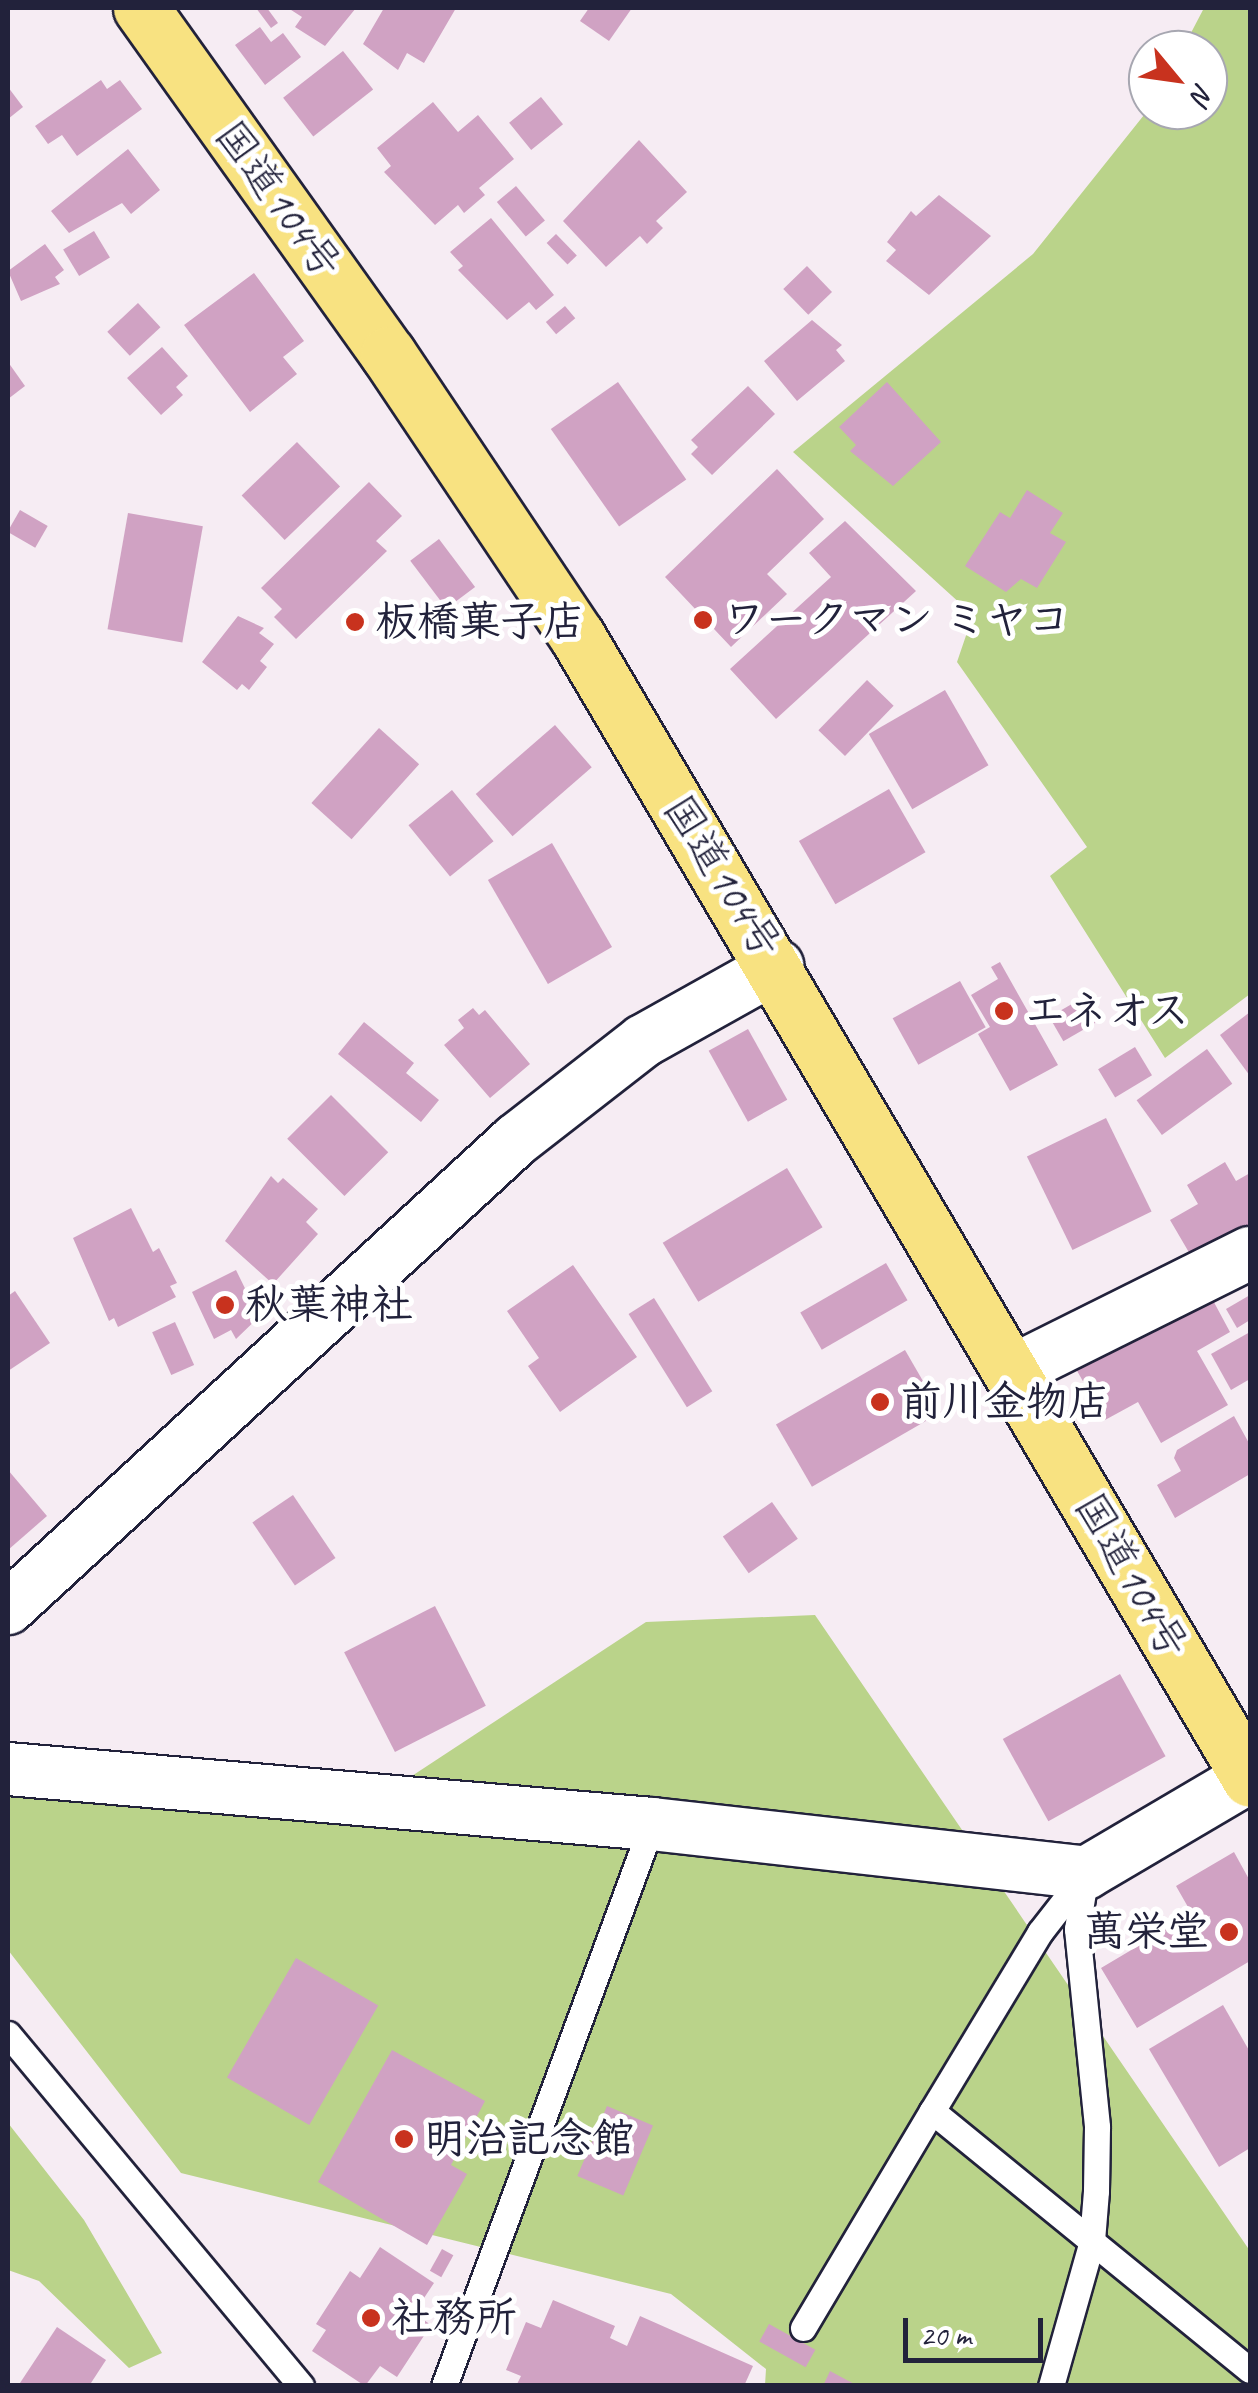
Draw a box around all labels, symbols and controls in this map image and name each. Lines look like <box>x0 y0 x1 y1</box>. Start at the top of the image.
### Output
north arrow <box>1128 30 1228 130</box>
text: N <box>1183 78 1222 110</box>
street label: 国道104号 <box>204 111 352 289</box>
place label: ワークマン ミヤコ <box>723 595 1069 645</box>
place label: 板橋菓子店 <box>375 597 585 647</box>
marker: ワークマン ミヤコ <box>692 609 714 631</box>
marker: 板橋菓子店 <box>344 611 366 633</box>
street label: 国道104号 <box>652 786 792 968</box>
place label: エネオス <box>1024 986 1192 1036</box>
marker: エネオス <box>993 1000 1015 1022</box>
place label: 秋葉神社 <box>245 1280 413 1330</box>
marker: 秋葉神社 <box>214 1294 236 1316</box>
place label: 前川金物店 <box>900 1377 1110 1427</box>
marker: 前川金物店 <box>869 1391 891 1413</box>
street label: 国道104号 <box>1064 1484 1198 1668</box>
place label: 萬栄堂 <box>1083 1907 1209 1957</box>
marker: 萬栄堂 <box>1218 1921 1240 1943</box>
place label: 明治記念館 <box>424 2114 634 2164</box>
marker: 明治記念館 <box>393 2128 415 2150</box>
place label: 社務所 <box>391 2293 517 2343</box>
scale bar <box>908 2298 1048 2360</box>
marker: 社務所 <box>360 2307 382 2329</box>
text: 20 m <box>920 2316 971 2354</box>

